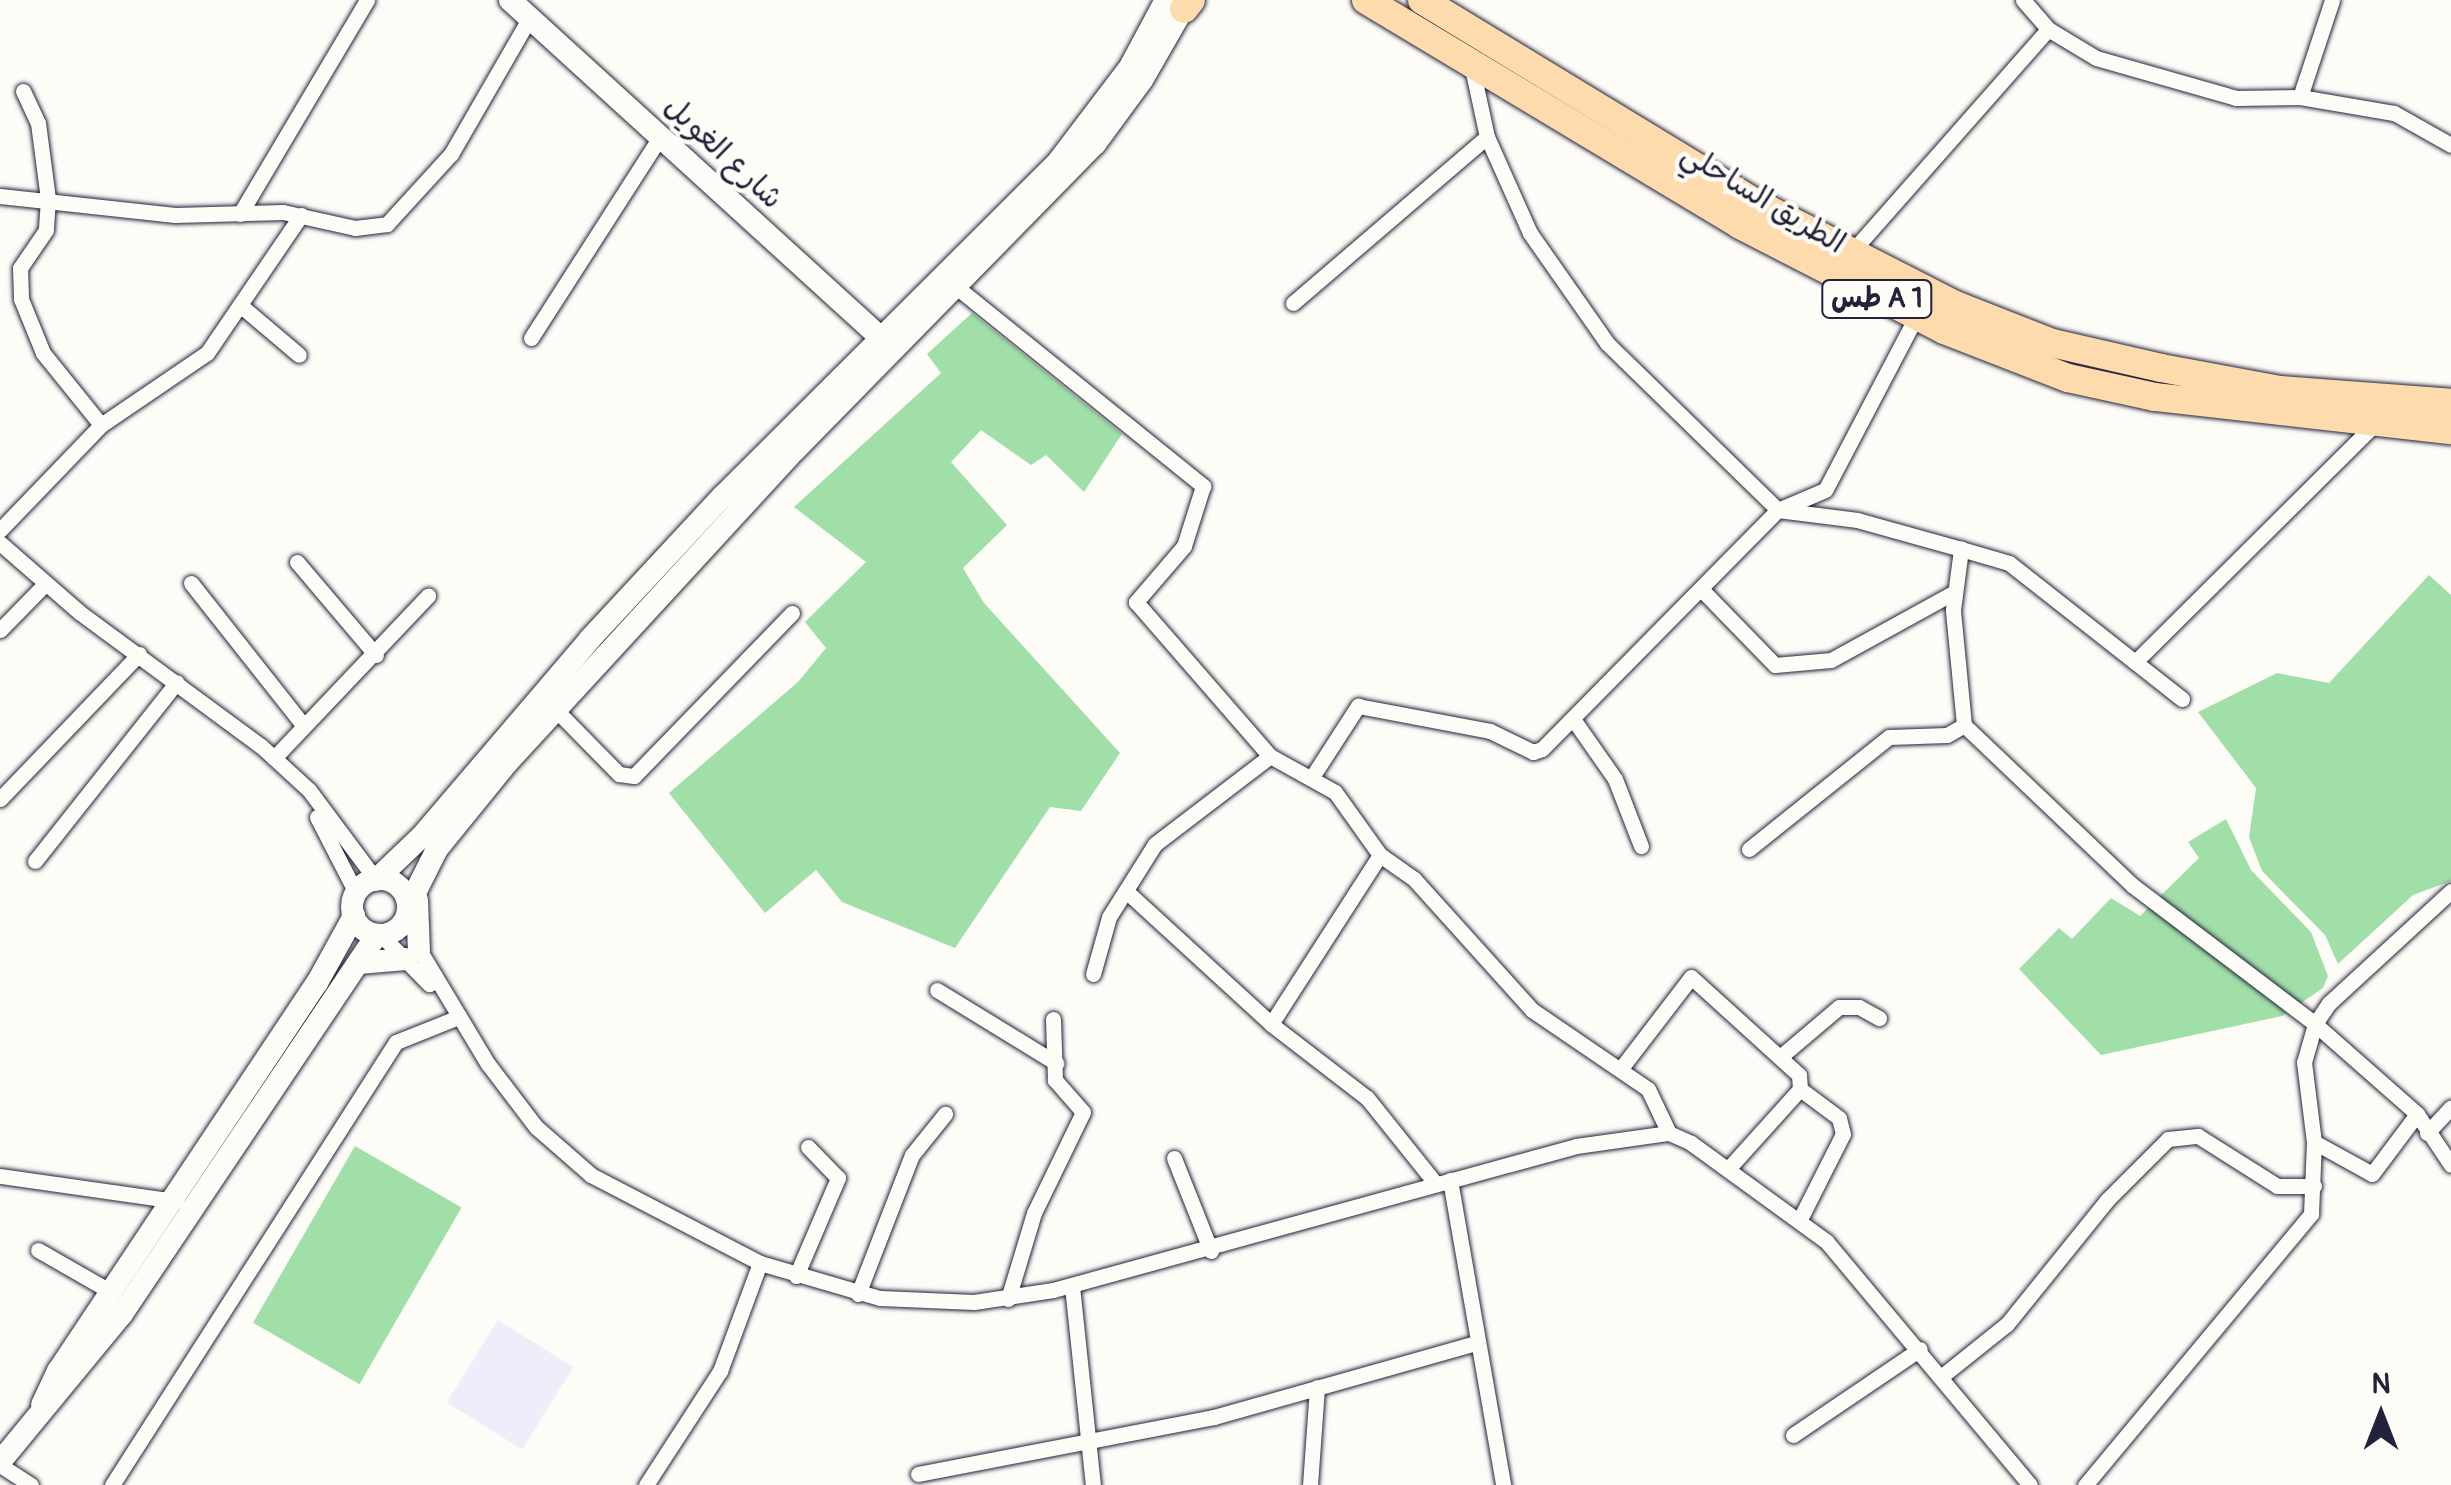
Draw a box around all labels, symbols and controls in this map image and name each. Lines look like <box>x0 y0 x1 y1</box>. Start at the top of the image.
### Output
street label: شارع الغويل <box>656 89 790 217</box>
street label: الطريق الساحلي <box>1675 136 1851 262</box>
road number: طس A 1 <box>1820 276 1934 322</box>
north arrow <box>2331 1365 2431 1465</box>
text: N <box>2372 1367 2390 1402</box>

